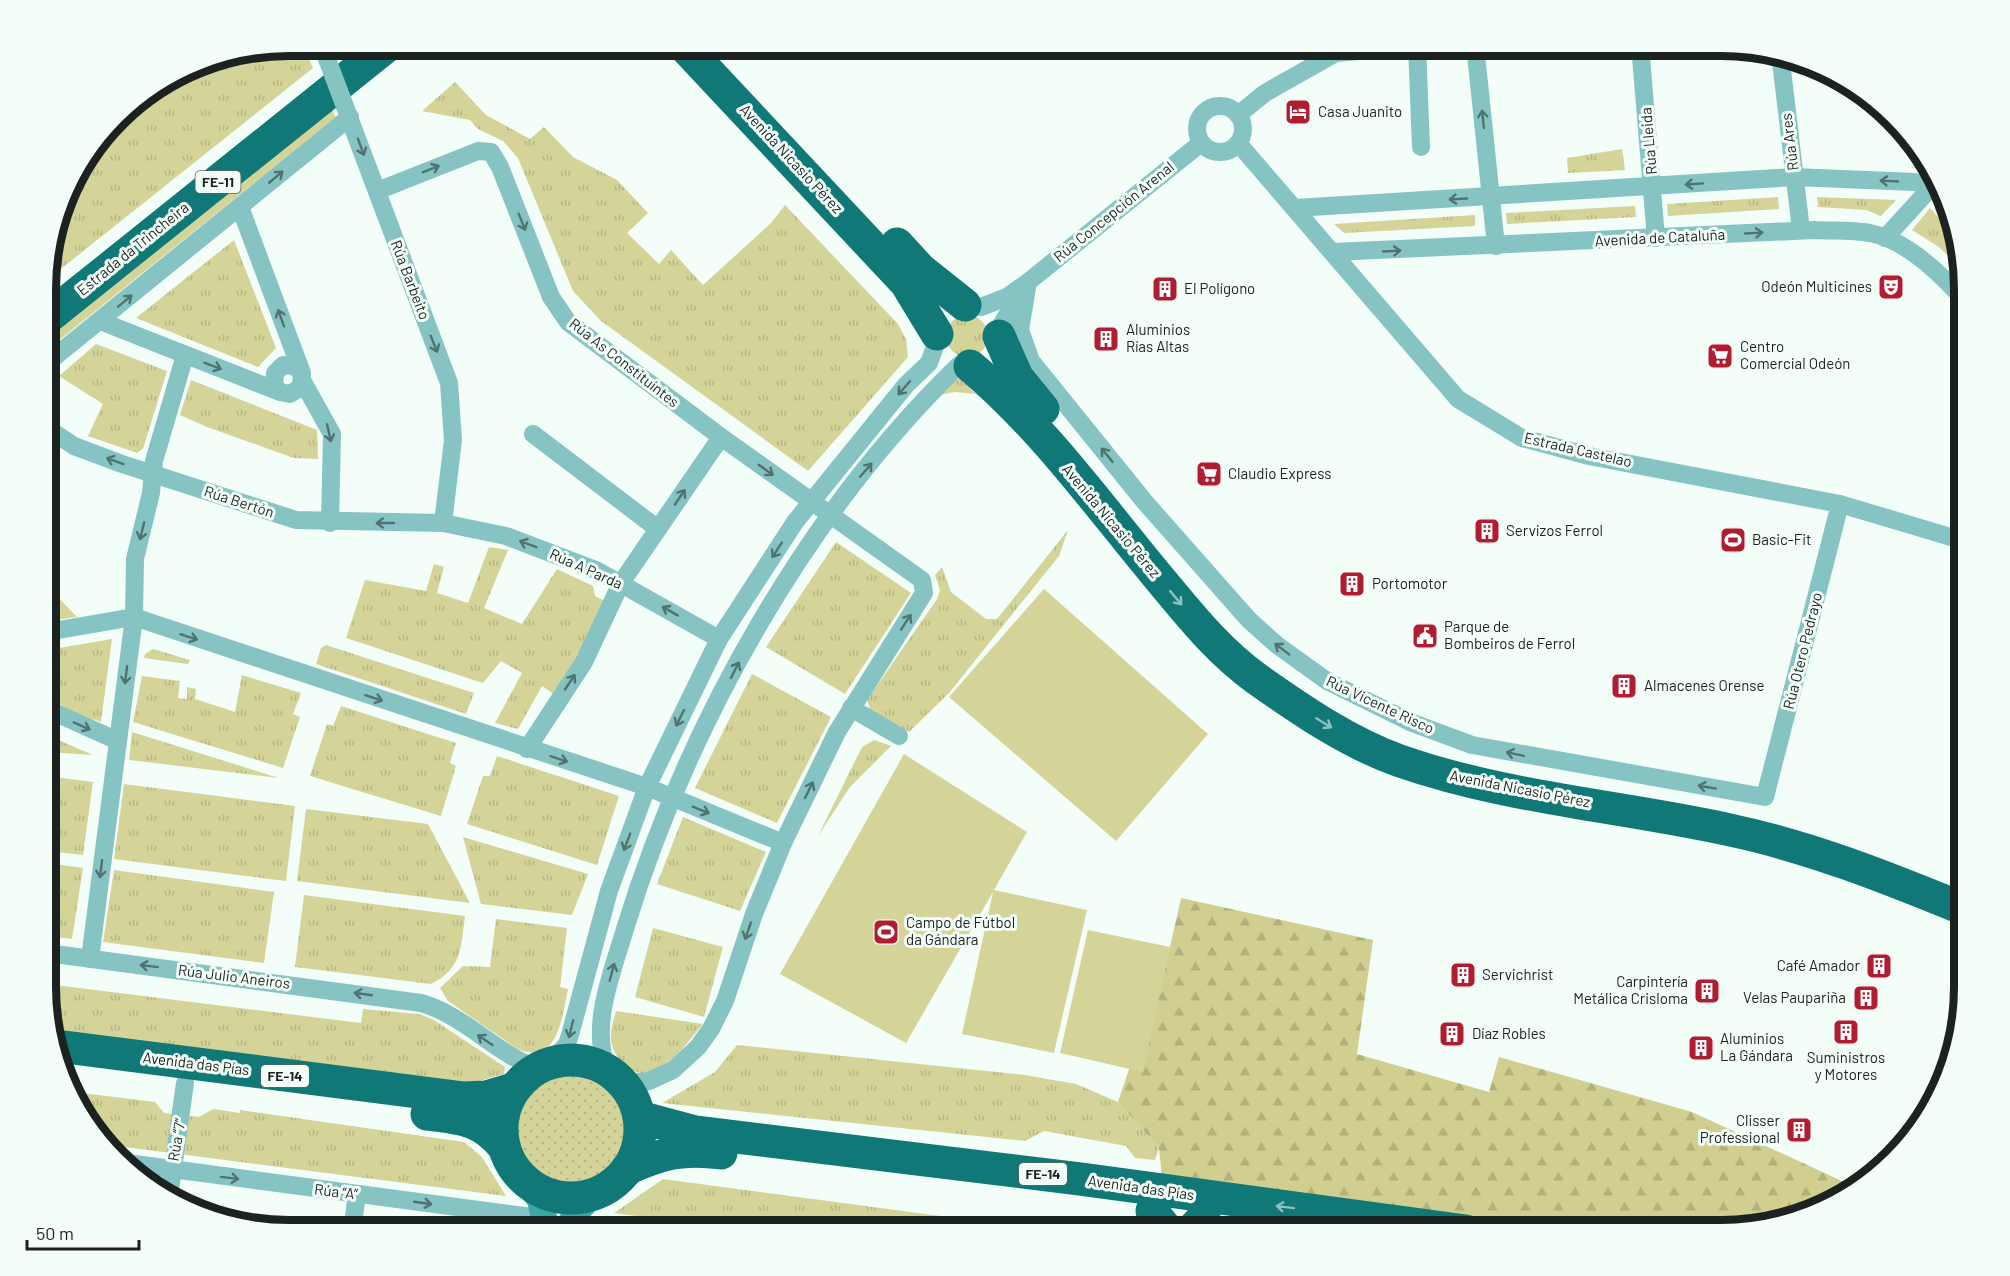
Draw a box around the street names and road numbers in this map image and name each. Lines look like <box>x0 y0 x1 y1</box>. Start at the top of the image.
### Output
street label: Avenida Nicasio Pérez <box>737 100 847 217</box>
street label: Rúa Lleida <box>1636 107 1660 176</box>
street label: Rúa Ares <box>1777 112 1801 172</box>
street label: Rúa Concepción Arenal <box>1050 157 1177 265</box>
road number: FE-11 <box>196 171 240 193</box>
street label: Estrada da Trincheira <box>73 198 192 299</box>
street label: Avenida de Cataluña <box>1594 225 1726 249</box>
street label: Rúa Barbeito <box>388 237 434 322</box>
street label: Rúa As Constituíntes <box>566 314 683 411</box>
street label: Estrada Castelao <box>1523 428 1634 470</box>
street label: Avenida Nicasio Pérez <box>1059 460 1165 581</box>
street label: Rúa Bertón <box>202 481 277 521</box>
street label: Rúa A Parda <box>547 544 626 592</box>
street label: Rúa Otero Pedrayo <box>1779 591 1825 711</box>
street label: Rúa Vicente Risco <box>1324 671 1437 737</box>
street label: Avenida Nicasio Pérez <box>1448 766 1592 811</box>
street label: Rúa Julio Aneiros <box>177 960 291 992</box>
street label: Avenida das Pías <box>142 1048 250 1078</box>
road number: FE-14 <box>261 1065 309 1087</box>
street label: Rúa “7” <box>163 1117 189 1163</box>
road number: FE-14 <box>1019 1163 1067 1185</box>
street label: Avenida das Pías <box>1087 1171 1196 1203</box>
street label: Rúa “A” <box>313 1179 359 1203</box>

